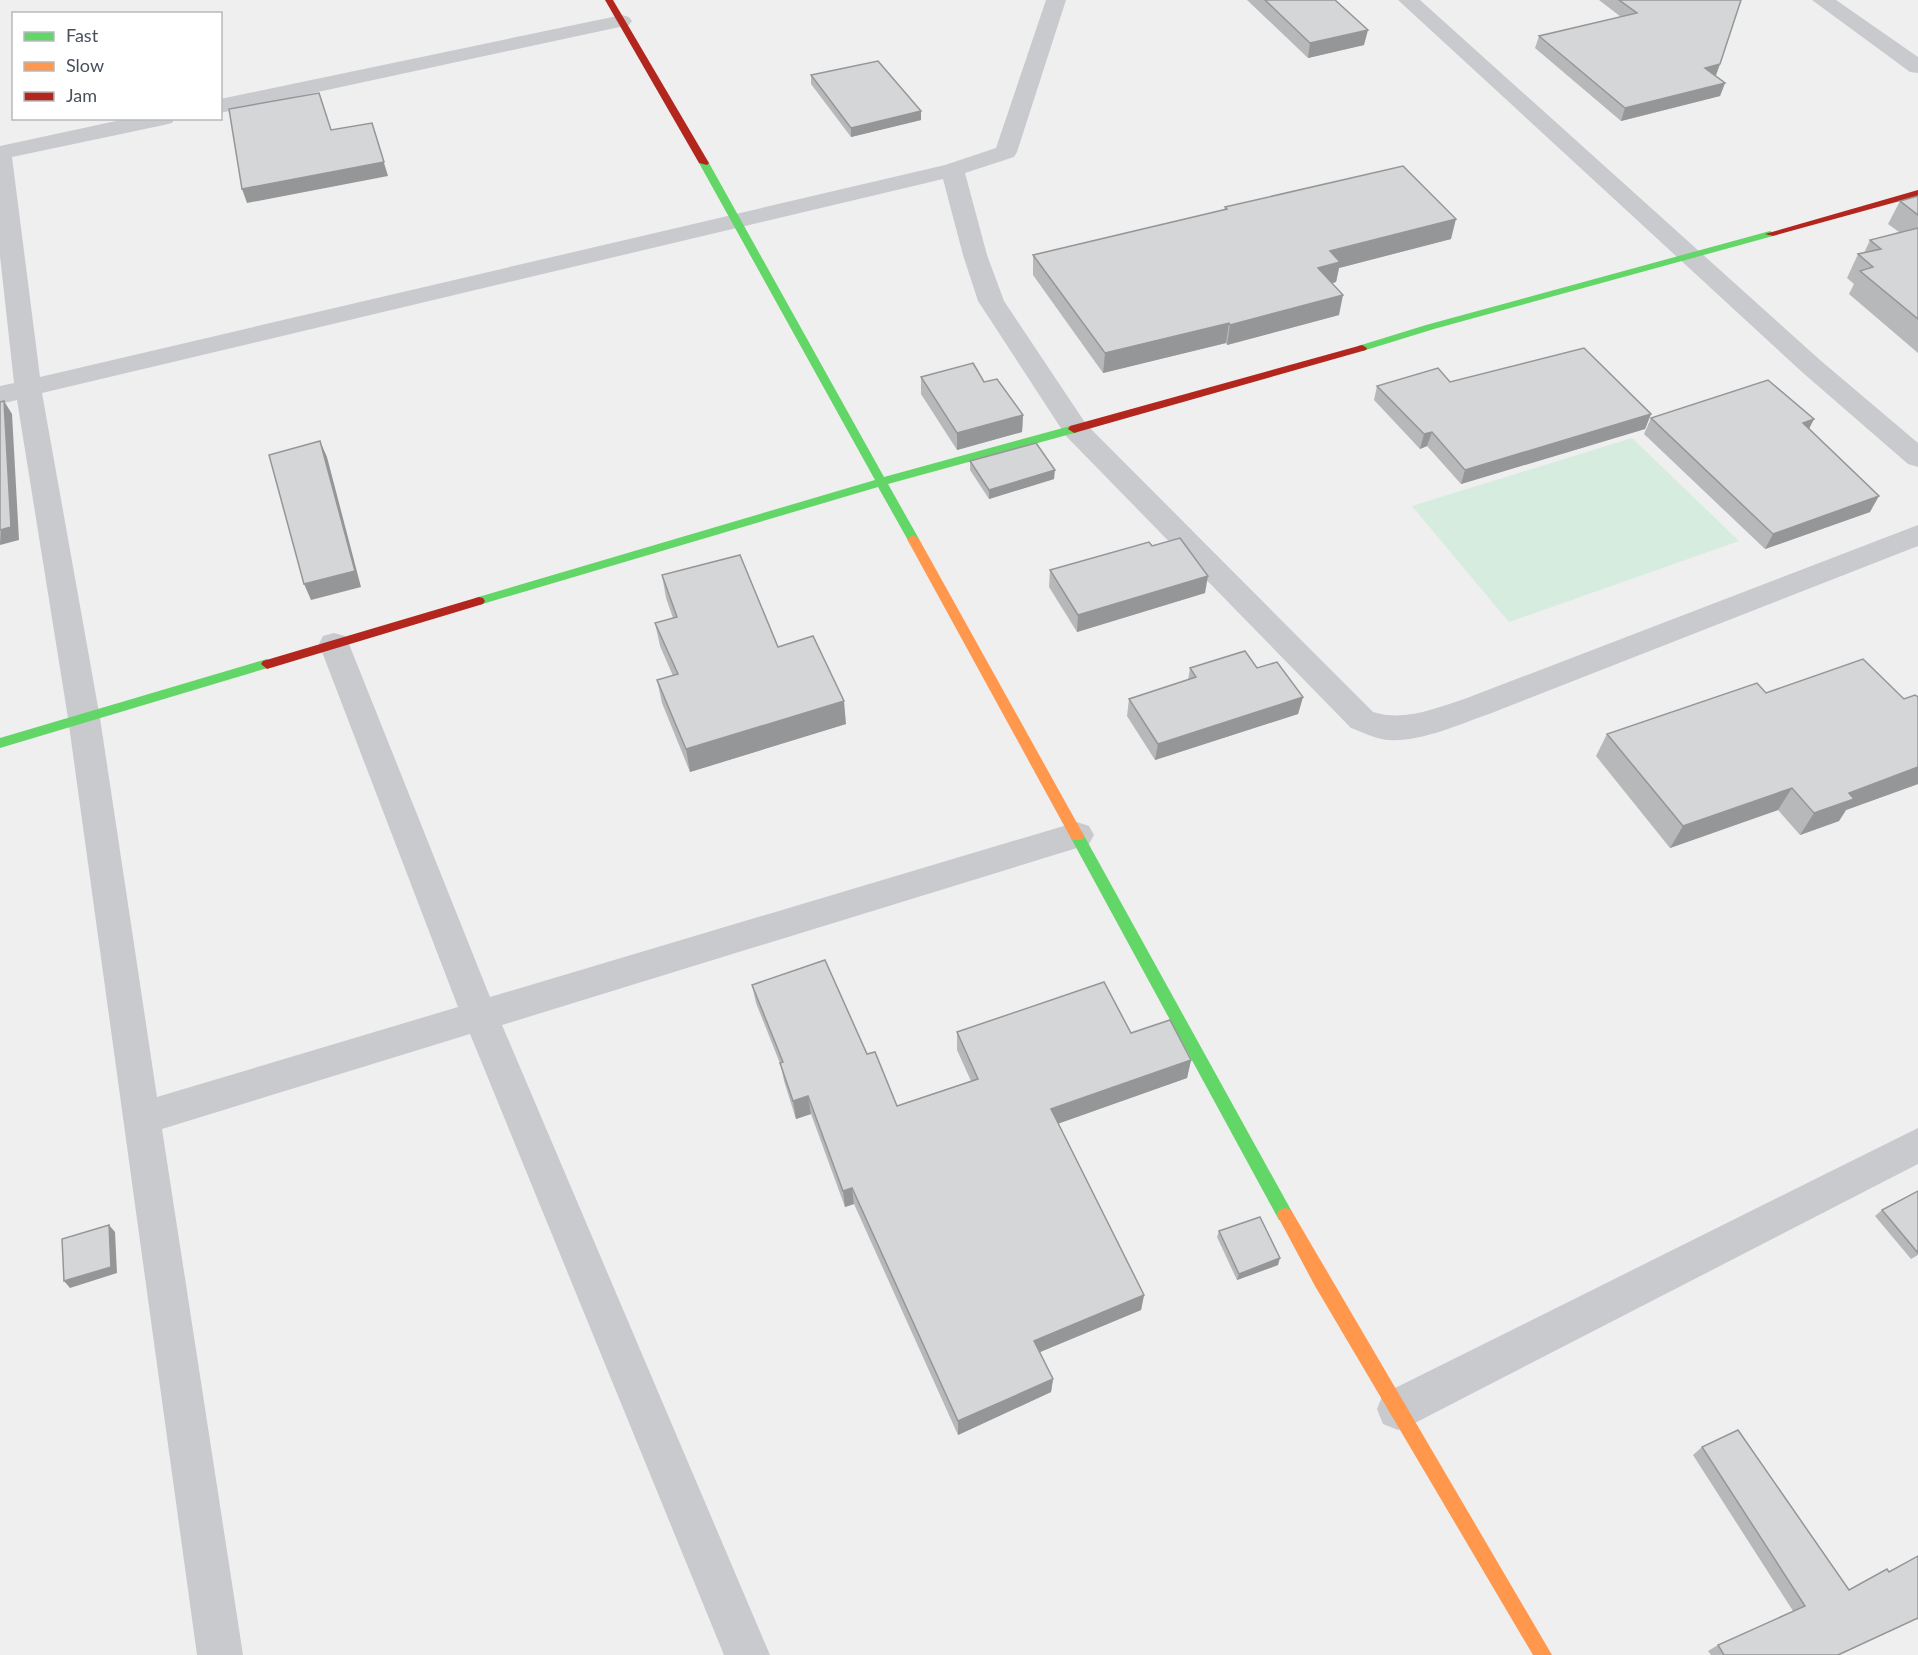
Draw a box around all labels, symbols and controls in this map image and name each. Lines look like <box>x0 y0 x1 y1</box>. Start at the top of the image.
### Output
legend <box>12 12 222 120</box>
text: Fast <box>66 24 99 46</box>
text: Slow <box>66 54 104 76</box>
text: Jam <box>66 84 97 106</box>

